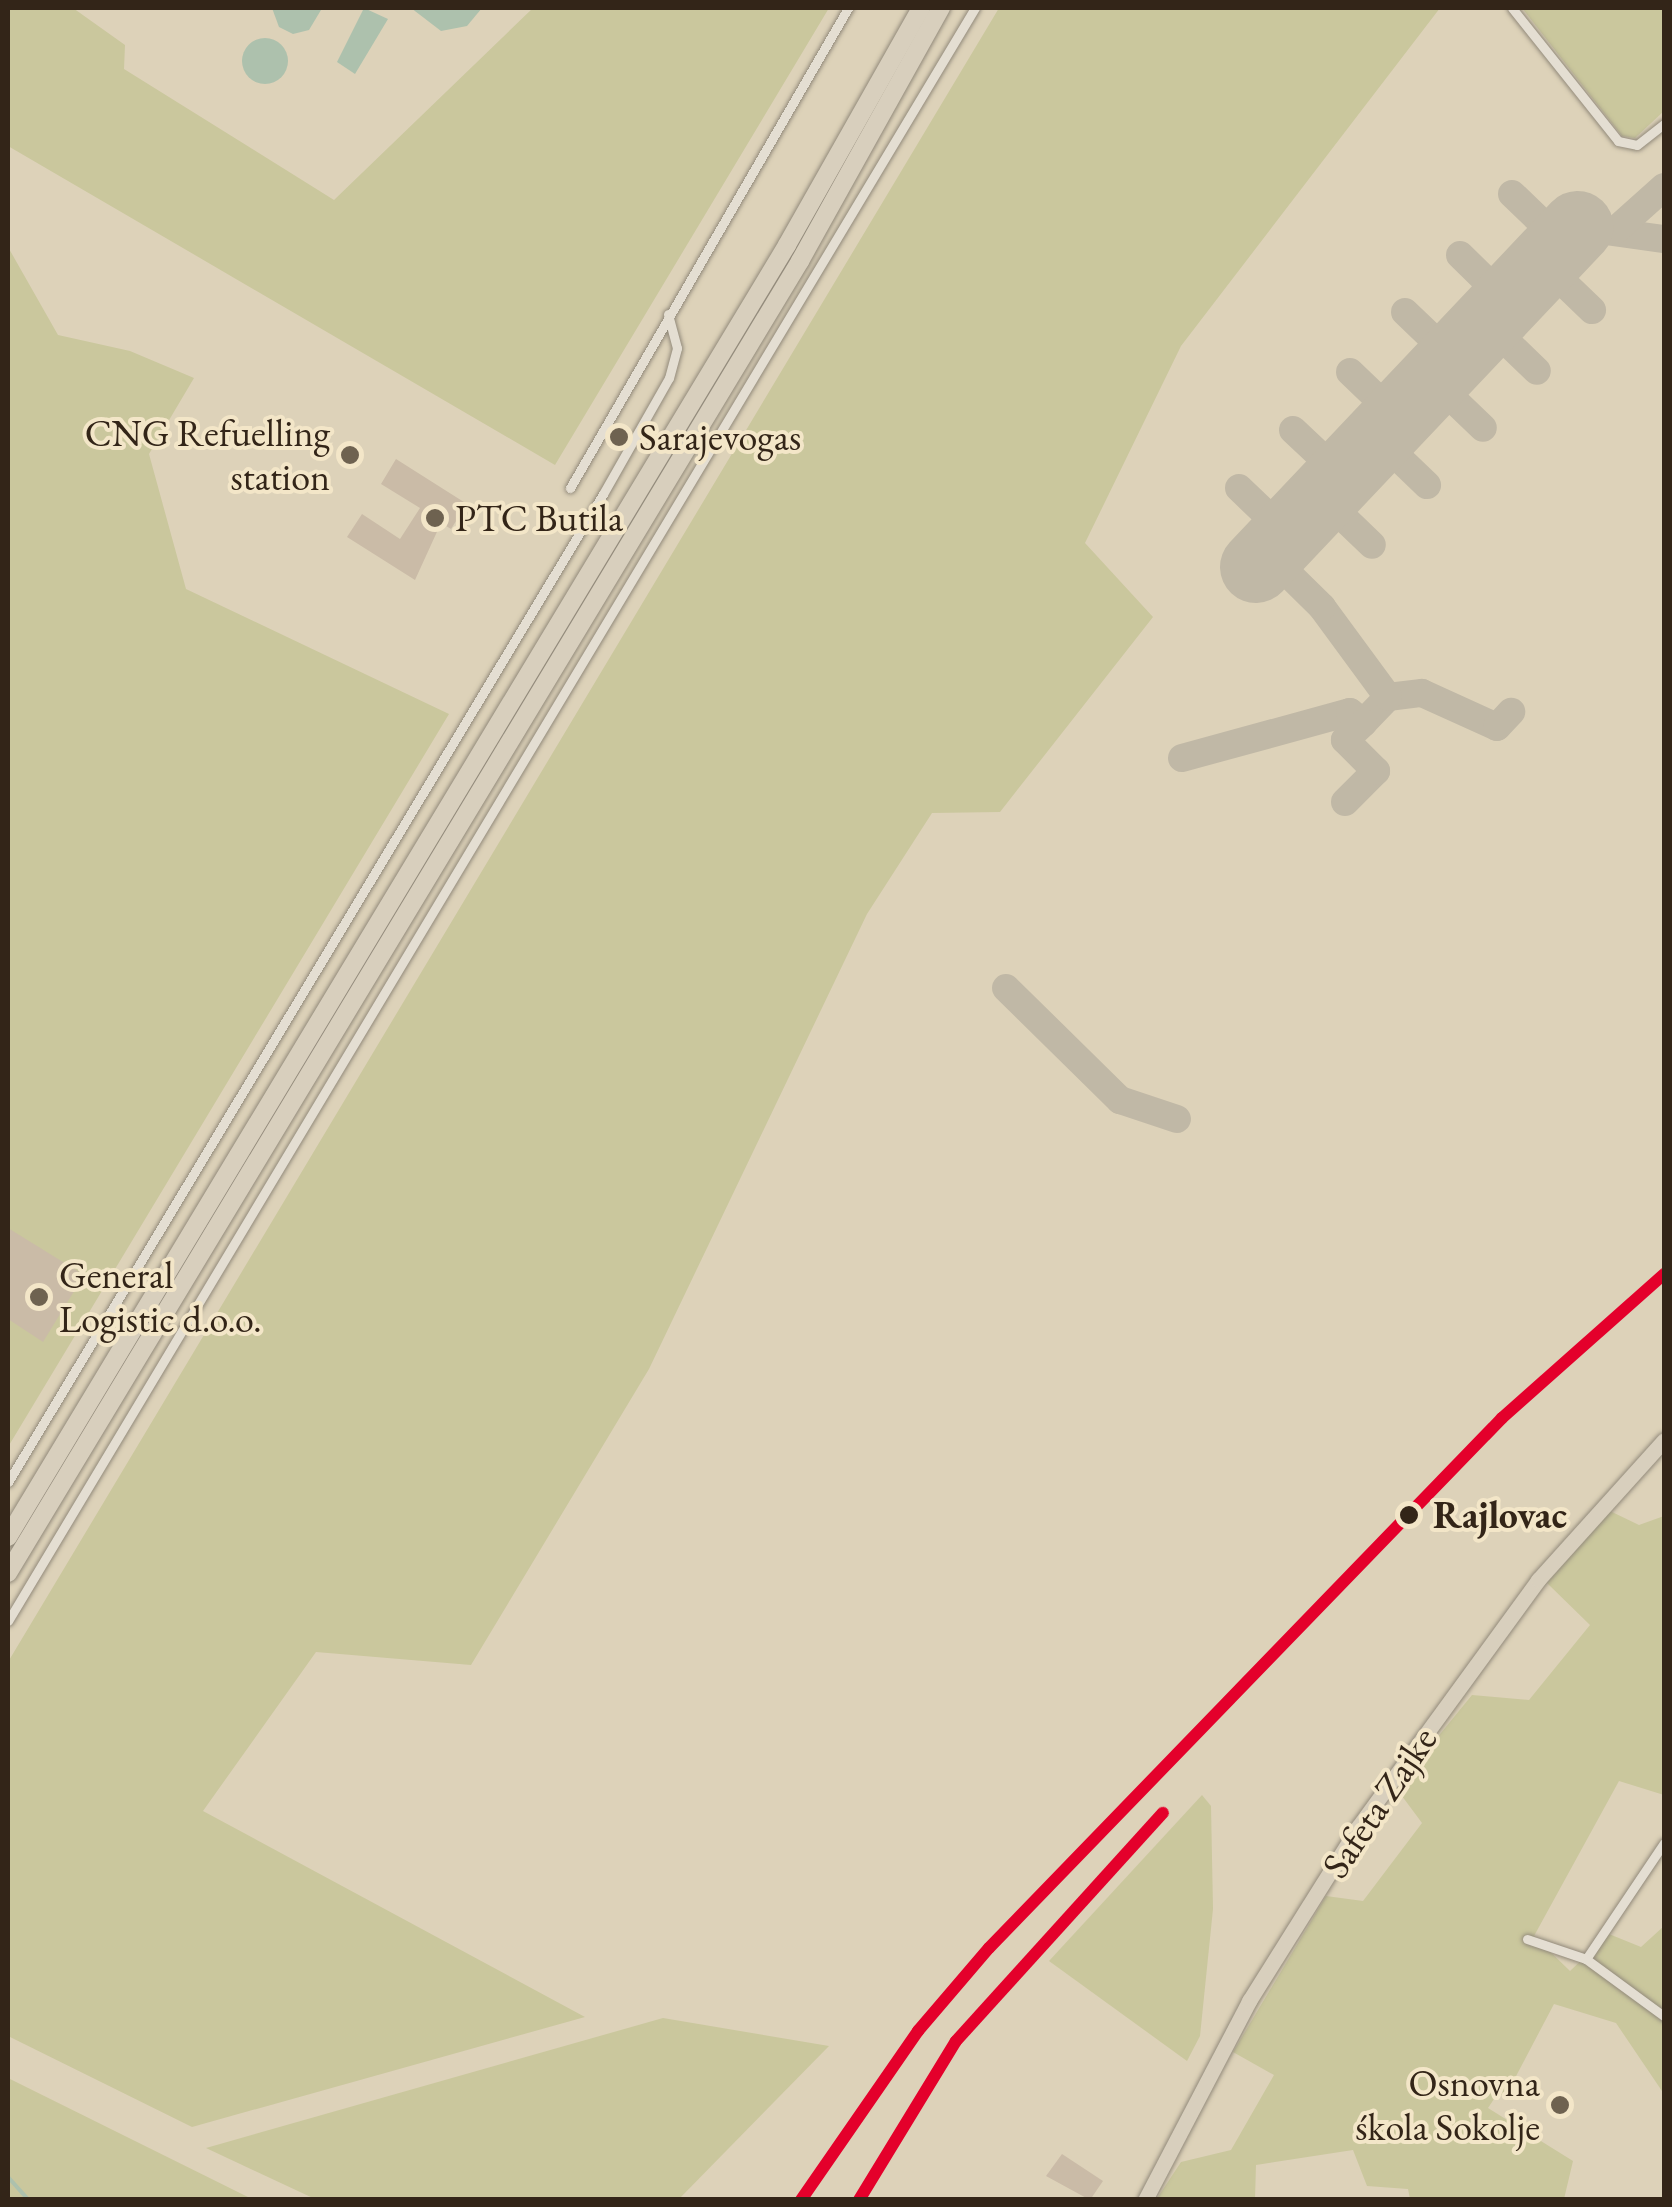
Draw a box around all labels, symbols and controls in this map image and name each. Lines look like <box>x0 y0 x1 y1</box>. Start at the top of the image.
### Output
place label: CNG Refuelling station <box>85 410 330 499</box>
place label: Sarajevogas <box>639 414 801 460</box>
marker: Sarajevogas <box>608 426 630 448</box>
marker: CNG Refuelling station <box>339 444 361 466</box>
place label: PTC Butila <box>455 495 623 541</box>
marker: PTC Butila <box>424 507 446 529</box>
place label: General Logistic d.o.o. <box>59 1252 262 1342</box>
marker: General Logistic d.o.o. <box>28 1286 50 1308</box>
place label: Rajlovac <box>1433 1492 1567 1538</box>
marker: Rajlovac <box>1394 1500 1424 1530</box>
street label: Safeta Zajke <box>1312 1718 1446 1886</box>
place label: Osnovna śkola Sokolje <box>1355 2060 1540 2150</box>
marker: Osnovna śkola Sokolje <box>1549 2094 1571 2116</box>

